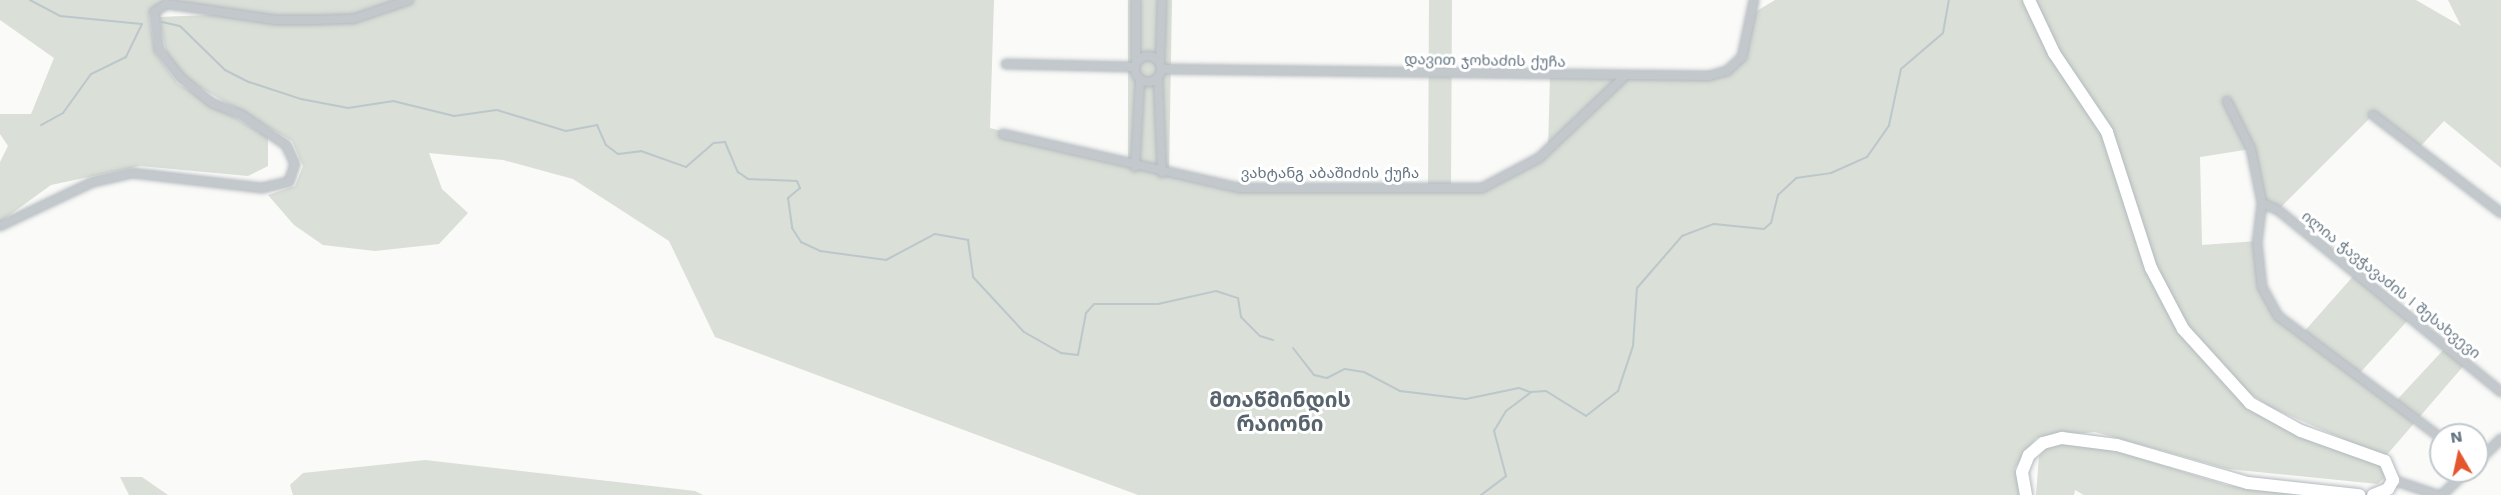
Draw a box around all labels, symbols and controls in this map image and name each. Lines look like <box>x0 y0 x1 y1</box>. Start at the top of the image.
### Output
street label: დავით ჯოხაძის ქუჩა <box>1404 51 1566 71</box>
street label: ვახტანგ აბაშიძის ქუჩა <box>1241 165 1419 183</box>
street label: ილია ჭავჭავაძის I შესახვევი <box>2298 207 2484 363</box>
district label: მთაწმინდის რაიონი <box>1209 387 1351 437</box>
north arrow <box>2429 423 2489 483</box>
text: N <box>2449 426 2464 447</box>

